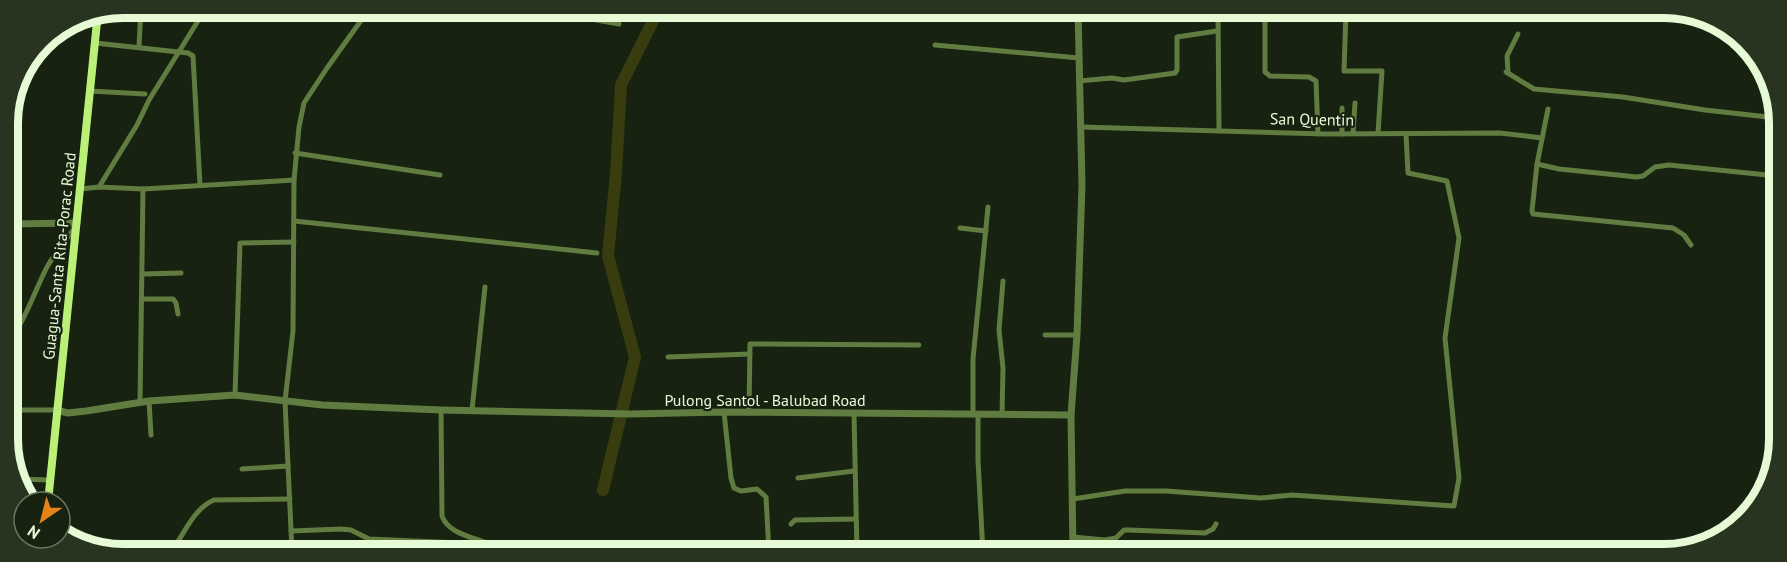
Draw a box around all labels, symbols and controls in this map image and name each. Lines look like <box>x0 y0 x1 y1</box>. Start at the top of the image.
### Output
street label: San Quentin <box>1270 108 1354 130</box>
street label: Guagua-Santa Rita-Porac Road <box>38 151 80 361</box>
street label: Pulong Santol - Balubad Road <box>664 390 866 410</box>
north arrow <box>12 490 72 550</box>
text: N <box>23 521 43 543</box>

